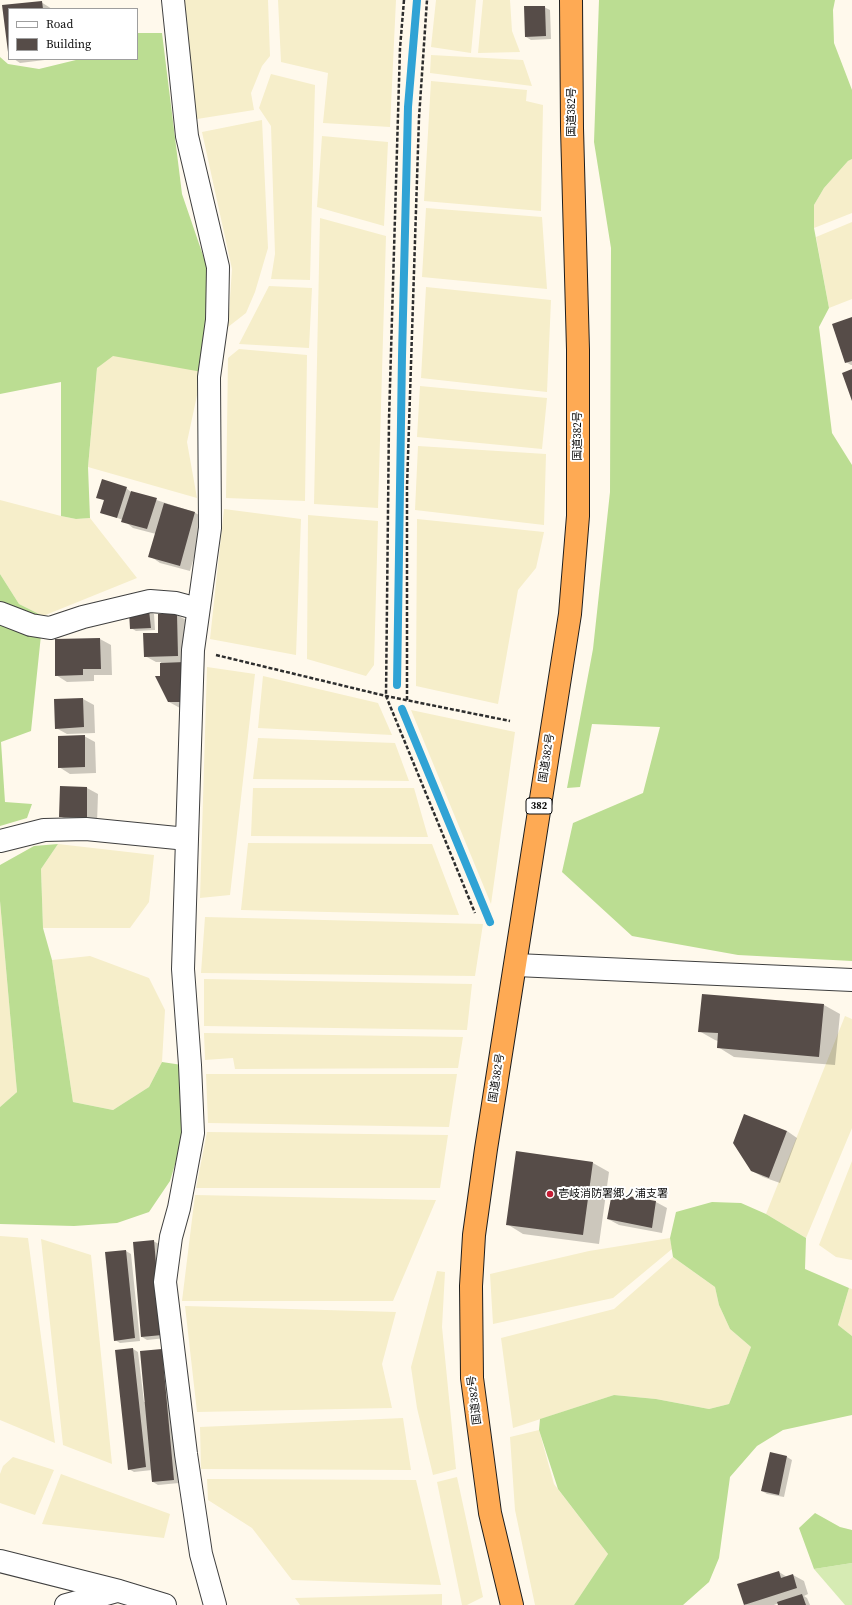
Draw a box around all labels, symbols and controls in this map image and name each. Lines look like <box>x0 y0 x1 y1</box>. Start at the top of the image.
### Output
legend <box>8 8 138 60</box>
text: Road <box>46 16 73 32</box>
text: Building <box>46 36 91 52</box>
street label: 国道382号 <box>565 87 579 137</box>
street label: 国道382号 <box>571 411 585 461</box>
street label: 国道382号 <box>537 733 557 783</box>
road number: 382 <box>526 798 552 814</box>
street label: 国道382号 <box>487 1053 507 1103</box>
place label: 壱岐消防署郷ノ浦支署 <box>558 1187 668 1201</box>
marker: 壱岐消防署郷ノ浦支署 <box>545 1189 555 1199</box>
street label: 国道382号 <box>465 1375 485 1425</box>

